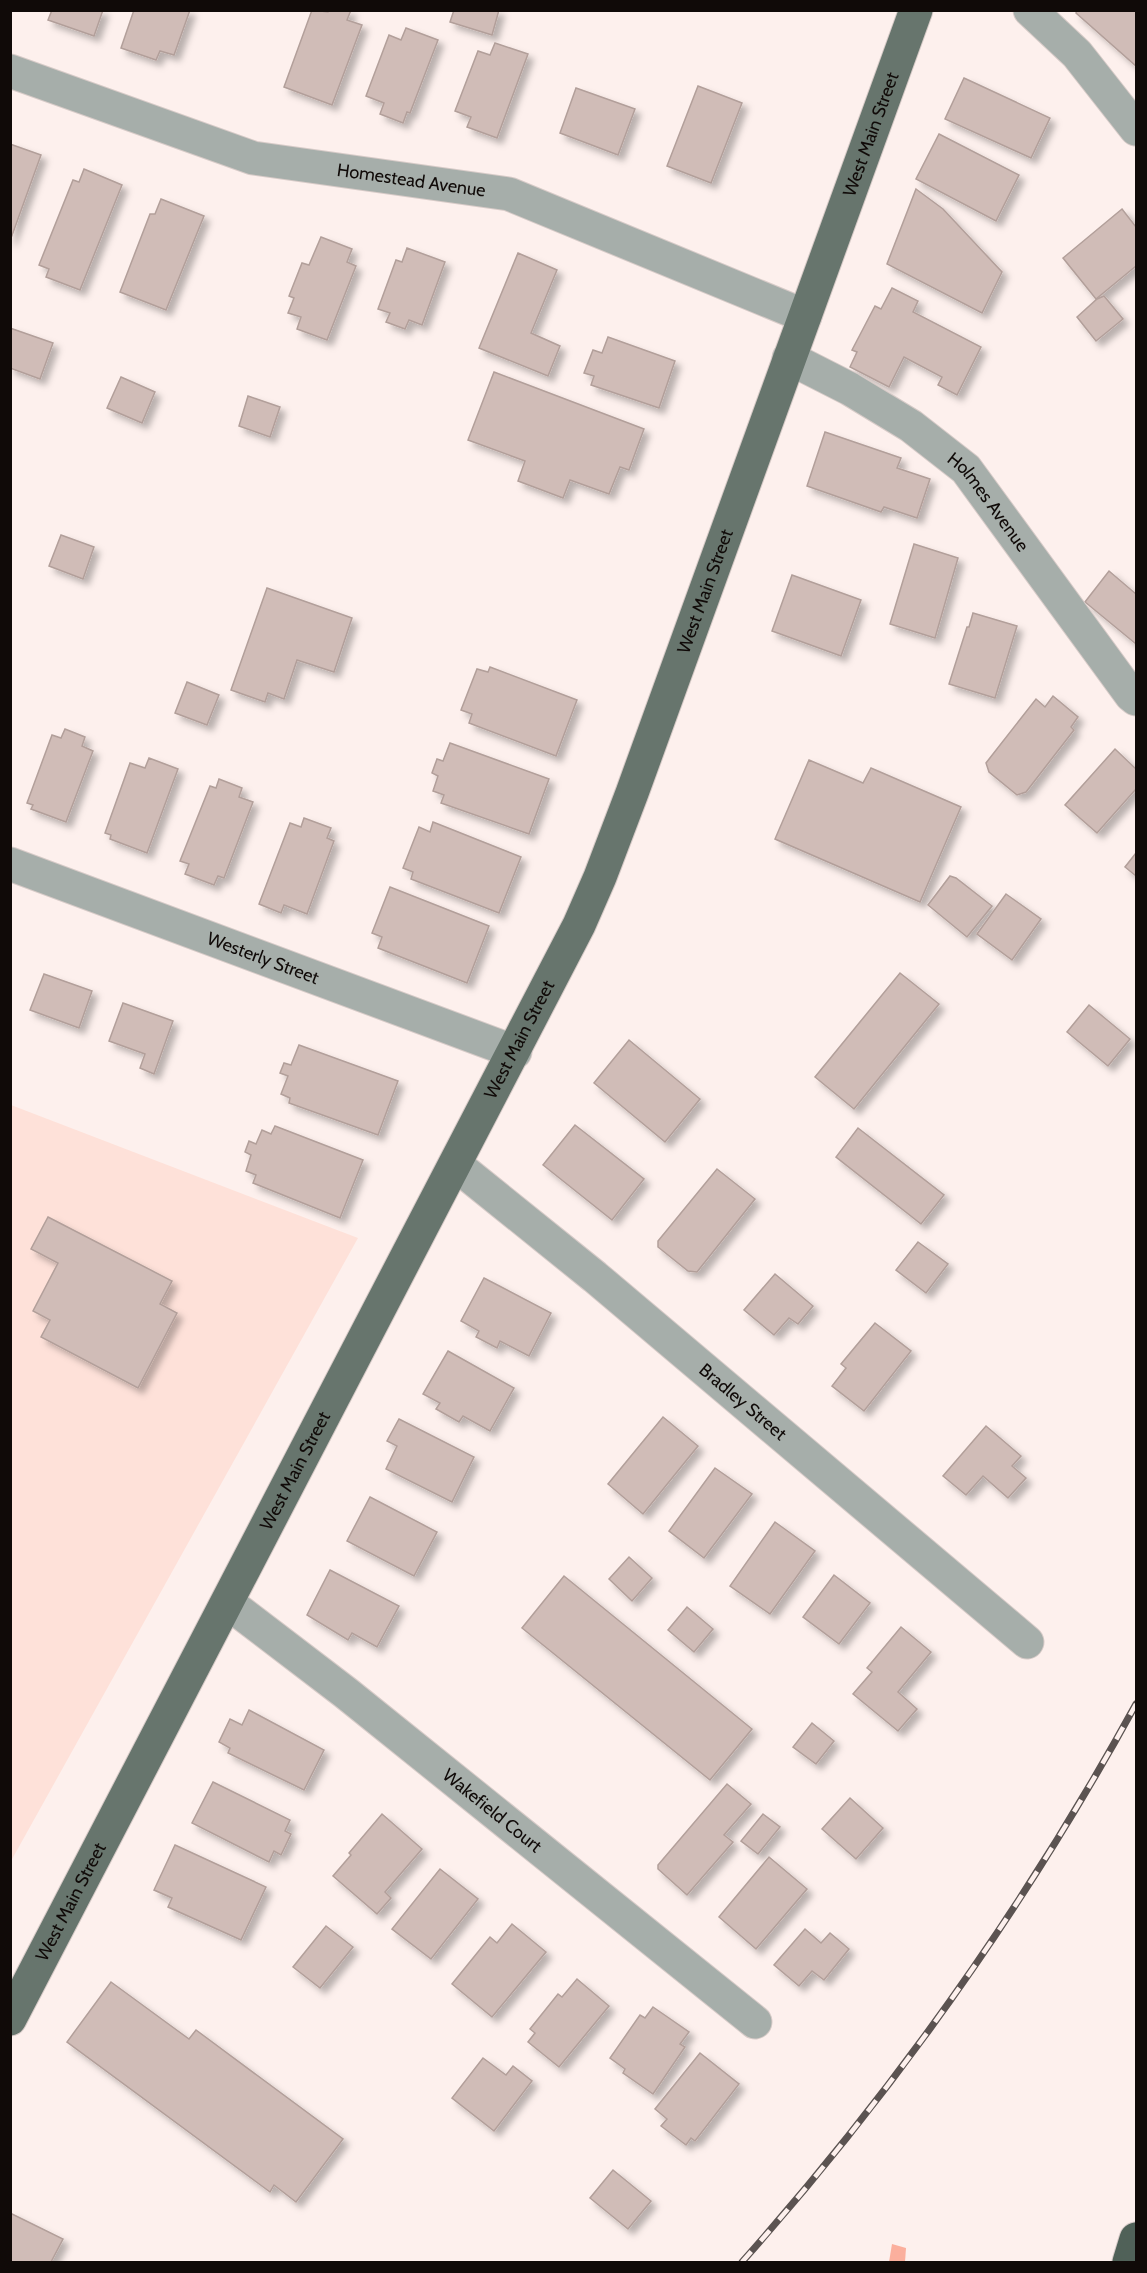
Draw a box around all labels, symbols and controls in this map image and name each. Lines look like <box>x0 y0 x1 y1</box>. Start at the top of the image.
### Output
street label: West Main Street <box>838 69 903 200</box>
street label: Homestead Avenue <box>336 159 487 202</box>
street label: Holmes Avenue <box>943 448 1034 556</box>
street label: West Main Street <box>673 526 738 656</box>
street label: Westerly Street <box>204 927 322 989</box>
street label: West Main Street <box>480 977 559 1103</box>
street label: Bradley Street <box>695 1359 791 1445</box>
street label: West Main Street <box>255 1408 335 1534</box>
street label: Wakefield Court <box>438 1764 546 1857</box>
street label: West Main Street <box>31 1839 111 1965</box>

